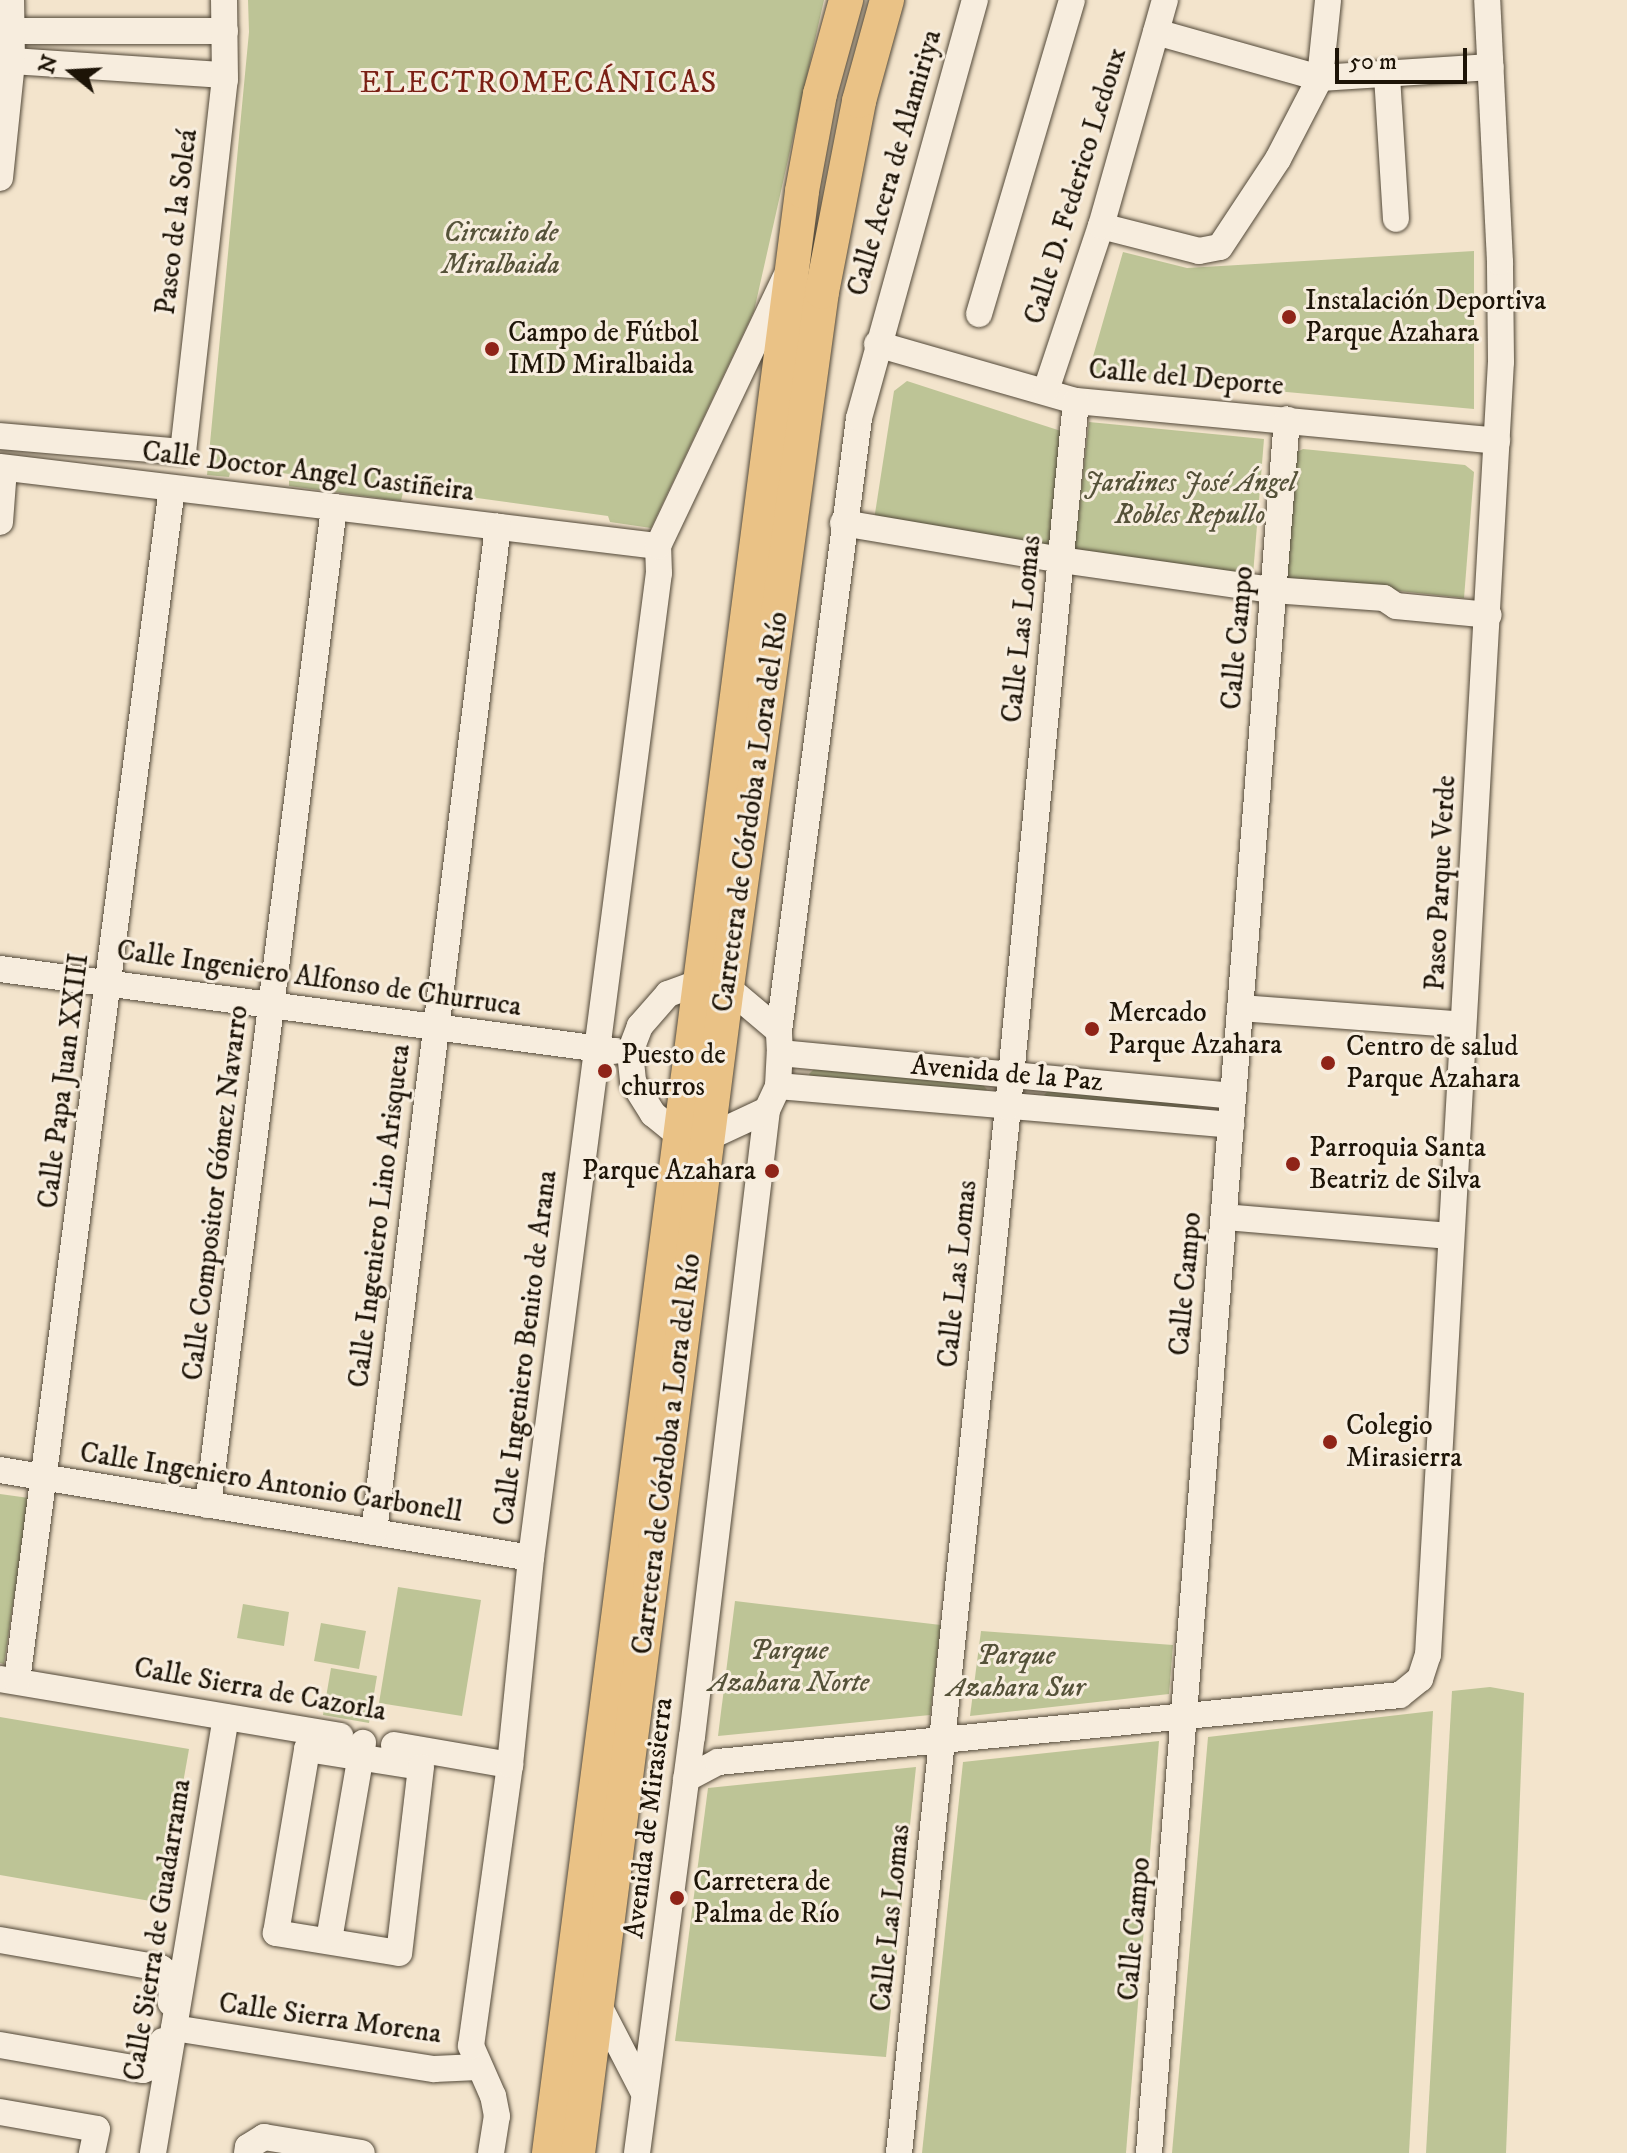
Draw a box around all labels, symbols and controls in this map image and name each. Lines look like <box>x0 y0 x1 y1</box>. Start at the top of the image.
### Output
street label: Calle Acera de Alamiriya <box>841 26 949 300</box>
north arrow <box>32 32 112 112</box>
scale bar <box>1339 32 1471 82</box>
street label: Calle D. Federico Ledoux <box>1018 44 1134 328</box>
text: 50 m <box>1349 47 1397 77</box>
text: N <box>33 52 64 77</box>
district label: ELECTROMECÁNICAS <box>360 66 718 102</box>
street label: Paseo de la Soleá <box>149 127 205 317</box>
park label: Circuito de Miralbaida <box>442 216 560 282</box>
place label: Instalación Deportiva Parque Azahara <box>1305 284 1546 350</box>
marker: Instalación Deportiva Parque Azahara <box>1280 308 1298 326</box>
place label: Campo de Fútbol IMD Miralbaida <box>508 316 699 382</box>
marker: Campo de Fútbol IMD Miralbaida <box>483 340 501 358</box>
street label: Calle del Deporte <box>1087 353 1285 403</box>
street label: Calle Doctor Angel Castiñeira <box>140 435 476 509</box>
park label: Jardines José Ángel Robles Repullo <box>1084 466 1296 532</box>
street label: Calle Las Lomas <box>995 534 1049 724</box>
street label: Calle Campo <box>1215 565 1261 711</box>
street label: Carretera de Córdoba a Lora del Río <box>706 610 796 1014</box>
street label: Paseo Parque Verde <box>1419 774 1463 992</box>
street label: Calle Ingeniero Alfonso de Churruca <box>114 934 524 1024</box>
street label: Calle Papa Juan XXIII <box>32 951 96 1211</box>
place label: Mercado Parque Azahara <box>1108 996 1282 1062</box>
street label: Calle Compositor Gómez Navarro <box>176 1003 256 1383</box>
marker: Mercado Parque Azahara <box>1083 1020 1101 1038</box>
place label: Centro de salud Parque Azahara <box>1346 1030 1520 1096</box>
place label: Puesto de churros <box>621 1038 726 1104</box>
street label: Calle Ingeniero Lino Arisqueta <box>342 1042 418 1390</box>
street label: Avenida de la Paz <box>909 1049 1105 1099</box>
marker: Centro de salud Parque Azahara <box>1317 1052 1339 1074</box>
marker: Puesto de churros <box>596 1062 614 1080</box>
place label: Parroquia Santa Beatriz de Silva <box>1309 1131 1486 1197</box>
place label: Parque Azahara <box>582 1154 756 1188</box>
marker: Parroquia Santa Beatriz de Silva <box>1284 1155 1302 1173</box>
marker: Parque Azahara <box>763 1162 781 1180</box>
street label: Calle Ingeniero Benito de Arana <box>488 1168 564 1528</box>
street label: Calle Las Lomas <box>931 1179 985 1369</box>
street label: Calle Campo <box>1163 1211 1209 1357</box>
street label: Carretera de Córdoba a Lora del Río <box>626 1252 708 1656</box>
place label: Colegio Mirasierra <box>1346 1409 1462 1475</box>
marker: Colegio Mirasierra <box>1321 1433 1339 1451</box>
street label: Calle Ingeniero Antonio Carbonell <box>77 1436 465 1530</box>
park label: Parque Azahara Norte <box>709 1634 869 1700</box>
park label: Parque Azahara Sur <box>947 1639 1085 1705</box>
street label: Calle Sierra de Cazorla <box>131 1651 389 1729</box>
street label: Avenida de Mirasierra <box>618 1696 680 1940</box>
street label: Calle Sierra de Guadarrama <box>118 1777 198 2083</box>
street label: Calle Las Lomas <box>864 1823 918 2013</box>
street label: Calle Campo <box>1112 1856 1158 2002</box>
place label: Carretera de Palma de Río <box>693 1865 840 1931</box>
marker: Carretera de Palma de Río <box>668 1889 686 1907</box>
street label: Calle Sierra Morena <box>217 1987 443 2051</box>

